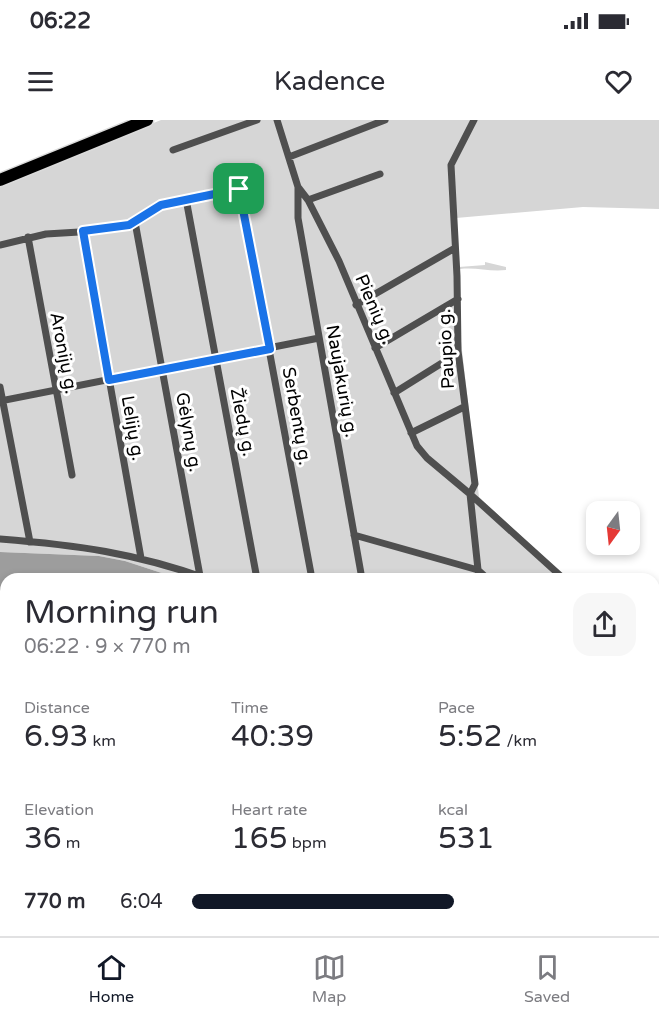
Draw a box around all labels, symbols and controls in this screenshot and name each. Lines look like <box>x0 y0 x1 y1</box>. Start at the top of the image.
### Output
text: 06:22 <box>30 8 91 34</box>
icon: menu <box>24 65 57 98</box>
text: Kadence <box>274 65 385 98</box>
icon: heart <box>602 65 635 98</box>
pin <box>213 163 264 214</box>
icon: arrive <box>222 172 255 205</box>
street label: Pienių g. <box>350 271 400 347</box>
street label: Paupio g. <box>433 308 459 390</box>
street label: Aronijų g. <box>45 310 83 396</box>
street label: Naujakurių g. <box>321 323 363 439</box>
street label: Serbentų g. <box>278 365 316 467</box>
street label: Žiedų g. <box>226 386 260 458</box>
street label: Gėlynų g. <box>171 390 207 474</box>
street label: Lelijų g. <box>116 394 150 462</box>
north arrow <box>586 501 640 555</box>
map controls <box>586 501 640 555</box>
text: Morning run <box>24 593 219 632</box>
button: share <box>573 593 636 656</box>
text: 06:22 · 9 × 770 m <box>24 635 191 659</box>
text: Distance <box>24 698 90 718</box>
text: Time <box>231 698 268 718</box>
text: Pace <box>438 698 475 718</box>
text: 6.93 <box>24 718 88 755</box>
text: 40:39 <box>231 718 314 755</box>
text: 5:52 <box>438 718 502 755</box>
text: km <box>88 731 116 751</box>
text: /km <box>502 731 537 751</box>
text: Elevation <box>24 800 94 820</box>
text: Heart rate <box>231 800 307 820</box>
text: kcal <box>438 800 468 820</box>
text: 36 <box>24 820 62 857</box>
text: 165 <box>231 820 288 857</box>
text: 531 <box>438 820 495 857</box>
text: m <box>62 833 81 853</box>
text: bpm <box>288 833 327 853</box>
text: 770 m <box>24 890 85 914</box>
text: 6:04 <box>120 890 163 914</box>
tab: Home <box>89 951 134 1007</box>
tab: Map <box>312 951 346 1007</box>
tab: Saved <box>524 951 570 1007</box>

